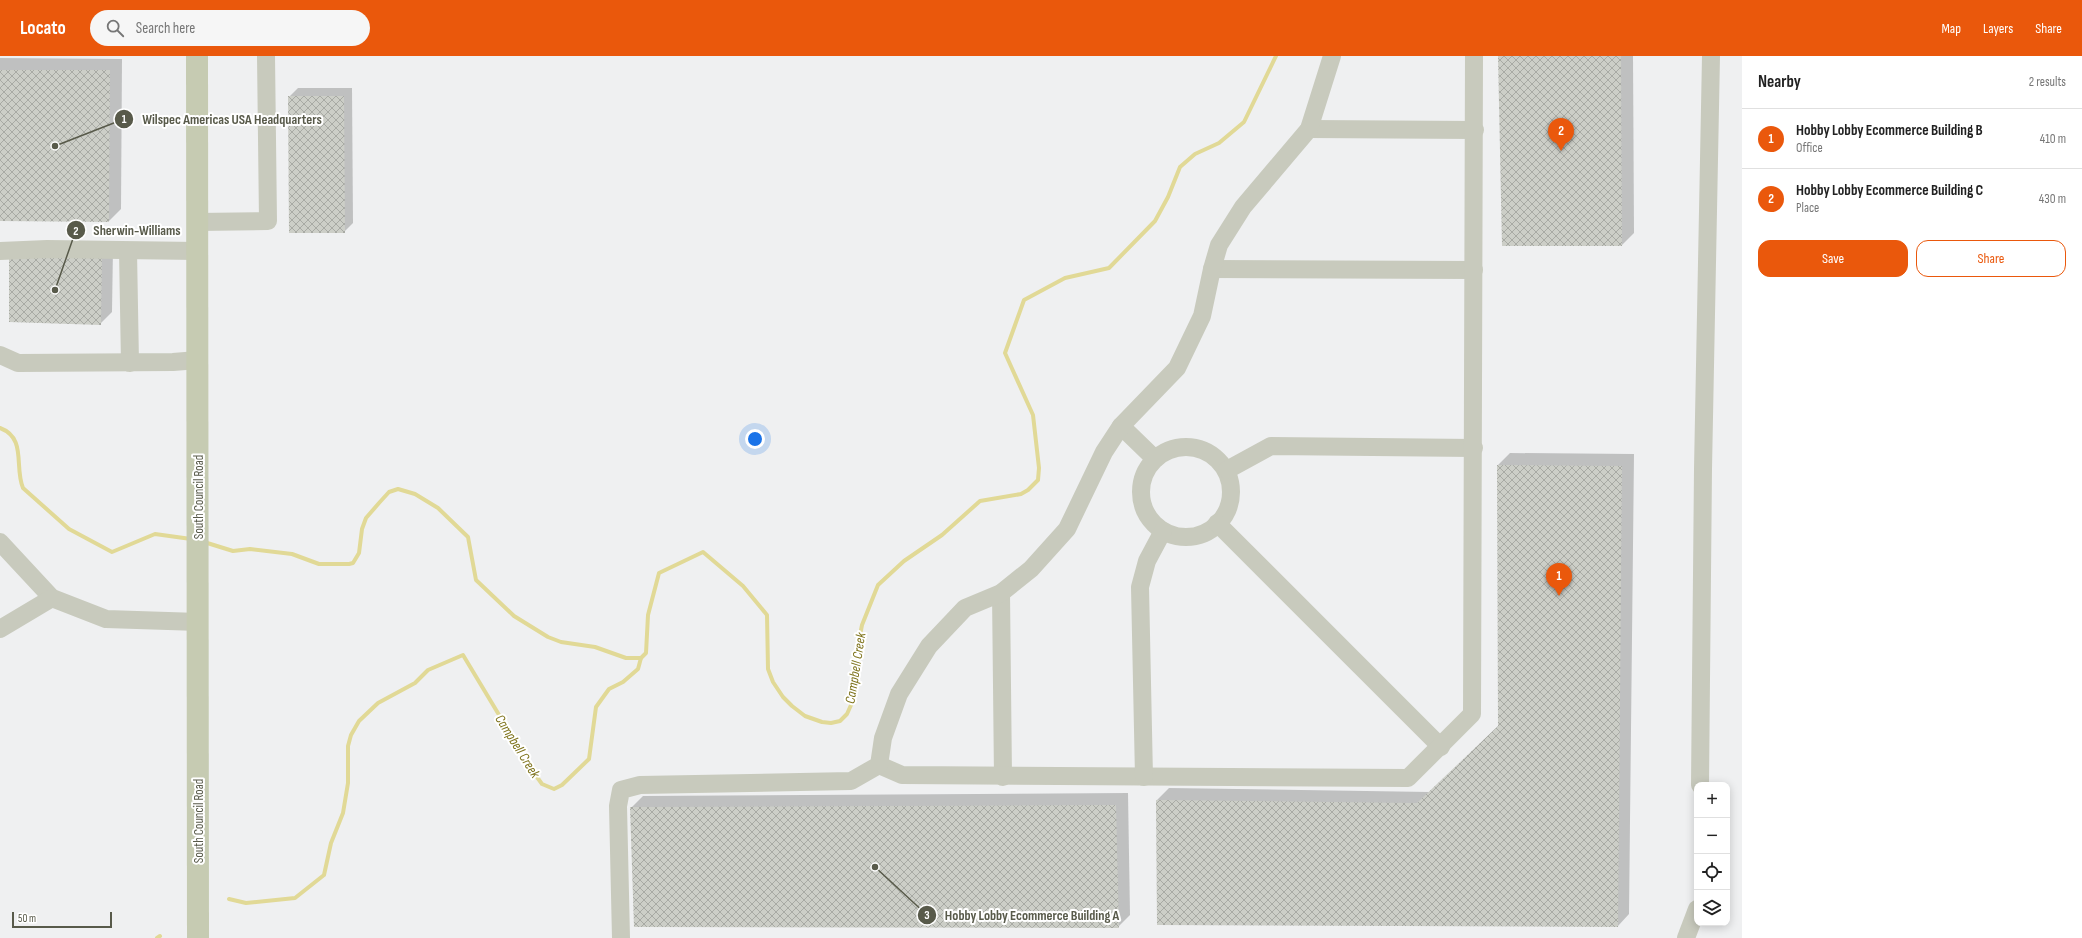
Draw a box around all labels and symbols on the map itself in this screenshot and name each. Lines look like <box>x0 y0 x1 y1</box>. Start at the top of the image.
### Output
callout: Wilspec Americas USA Headquarters <box>114 106 329 132</box>
text: Wilspec Americas USA Headquarters <box>142 111 322 128</box>
text: 1 <box>122 112 127 127</box>
pin: 2 <box>1548 118 1574 151</box>
callout: Sherwin-Williams <box>66 217 189 243</box>
text: Sherwin-Williams <box>93 222 181 239</box>
text: 2 <box>73 224 79 239</box>
your location <box>745 429 765 449</box>
street label: South Council Road <box>191 455 207 539</box>
pin: 1 <box>1546 563 1572 596</box>
water label: Campbell Creek <box>841 631 870 705</box>
water label: Campbell Creek <box>491 711 544 782</box>
street label: South Council Road <box>191 779 207 863</box>
callout: Hobby Lobby Ecommerce Building A <box>917 902 1127 928</box>
text: Hobby Lobby Ecommerce Building A <box>945 907 1119 924</box>
text: 3 <box>924 908 930 923</box>
scale bar <box>12 910 112 929</box>

